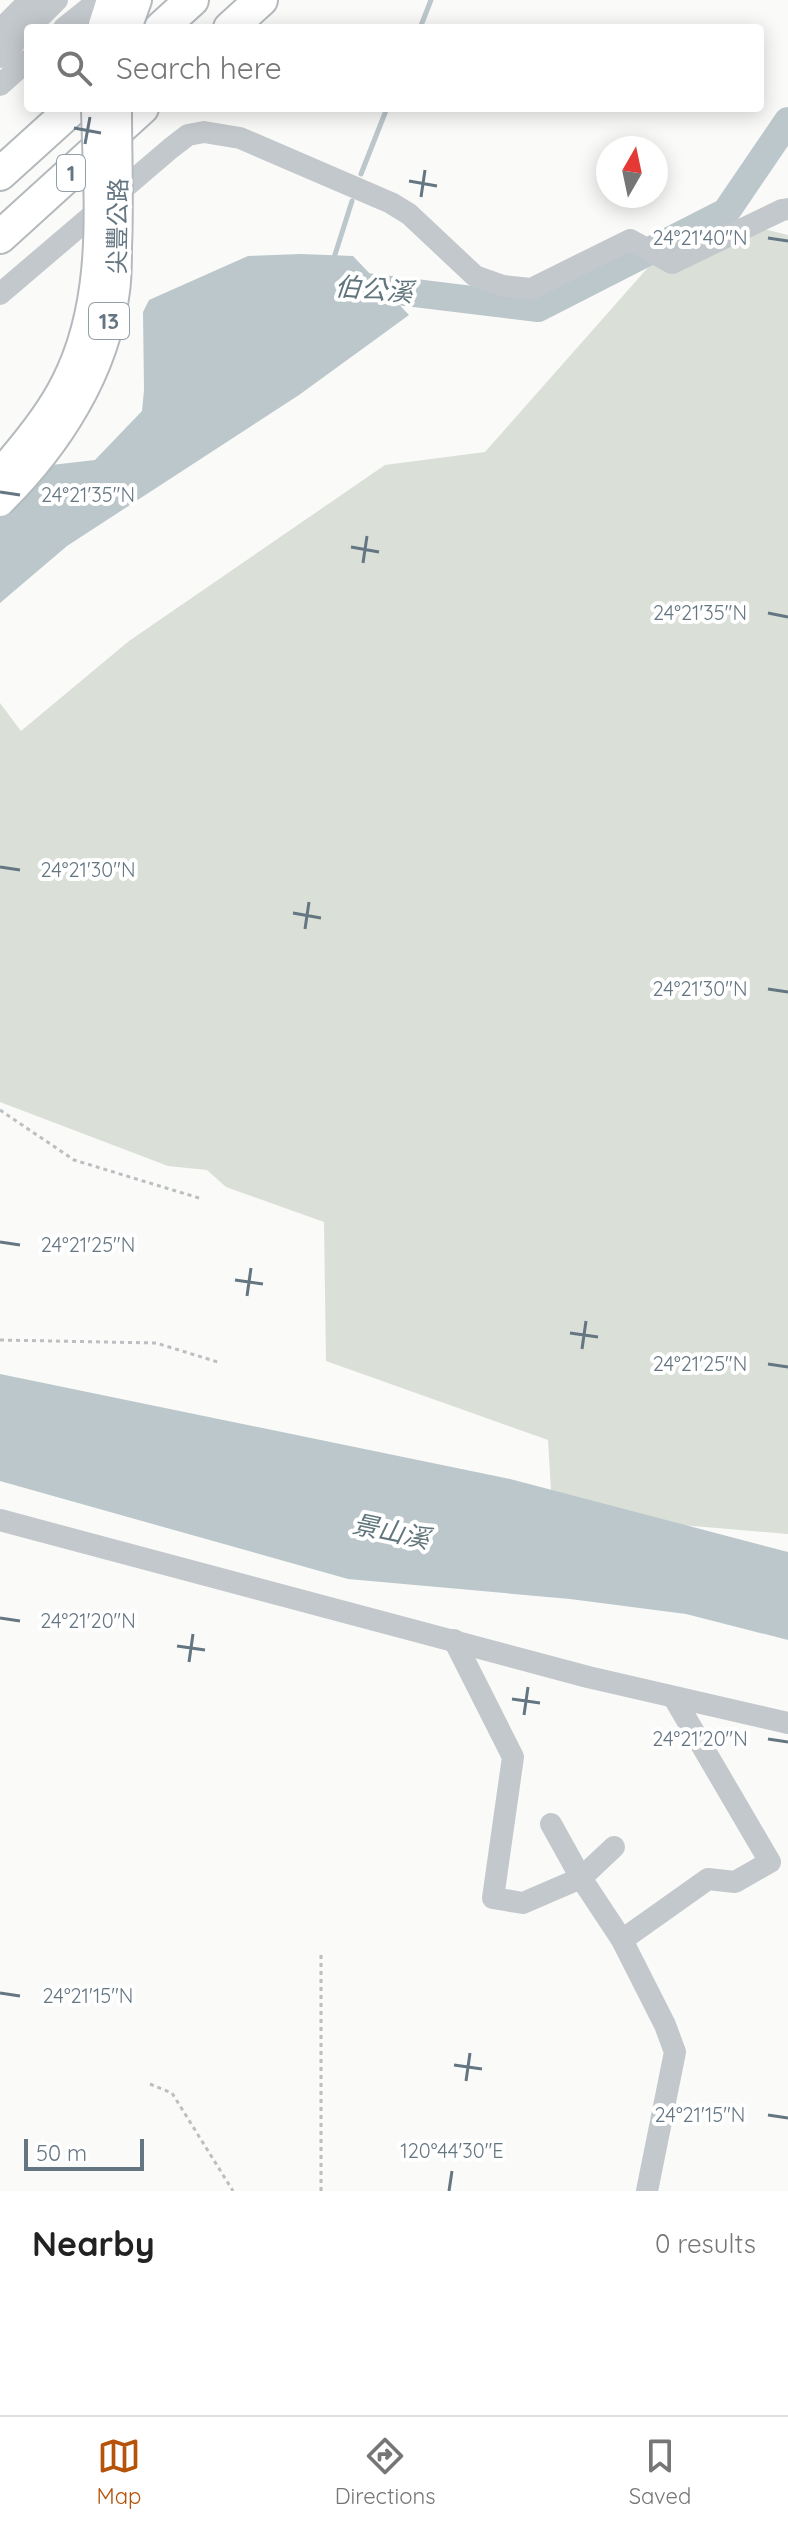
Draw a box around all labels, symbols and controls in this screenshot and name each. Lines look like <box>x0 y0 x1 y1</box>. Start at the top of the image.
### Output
search box <box>24 24 764 112</box>
icon: search <box>52 46 96 90</box>
text: Search here <box>116 49 282 87</box>
north arrow <box>596 136 668 208</box>
road number: 1 <box>57 155 85 191</box>
street label: 尖豐公路 <box>101 178 133 274</box>
text: 24°21'40"N <box>653 225 747 250</box>
water label: 伯公溪 <box>334 269 418 309</box>
road number: 13 <box>89 303 129 339</box>
text: 24°21'35"N <box>41 482 135 507</box>
text: 24°21'35"N <box>653 600 747 625</box>
text: 24°21'30"N <box>41 857 135 882</box>
text: 24°21'30"N <box>653 976 747 1001</box>
text: 24°21'25"N <box>41 1232 135 1257</box>
text: 24°21'25"N <box>653 1351 747 1376</box>
water label: 景山溪 <box>349 1507 436 1556</box>
text: 24°21'20"N <box>40 1608 136 1633</box>
text: 24°21'20"N <box>652 1726 748 1751</box>
text: 24°21'15"N <box>43 1983 133 2008</box>
text: 24°21'15"N <box>655 2102 745 2127</box>
scale bar <box>24 2135 144 2171</box>
text: 120°44'30"E <box>400 2138 504 2163</box>
text: 50 m <box>36 2139 87 2167</box>
text: Nearby <box>32 2222 155 2265</box>
text: 0 results <box>655 2227 756 2260</box>
tab: Map <box>97 2434 141 2510</box>
tab: Directions <box>335 2434 435 2510</box>
tab: Saved <box>629 2434 691 2510</box>

